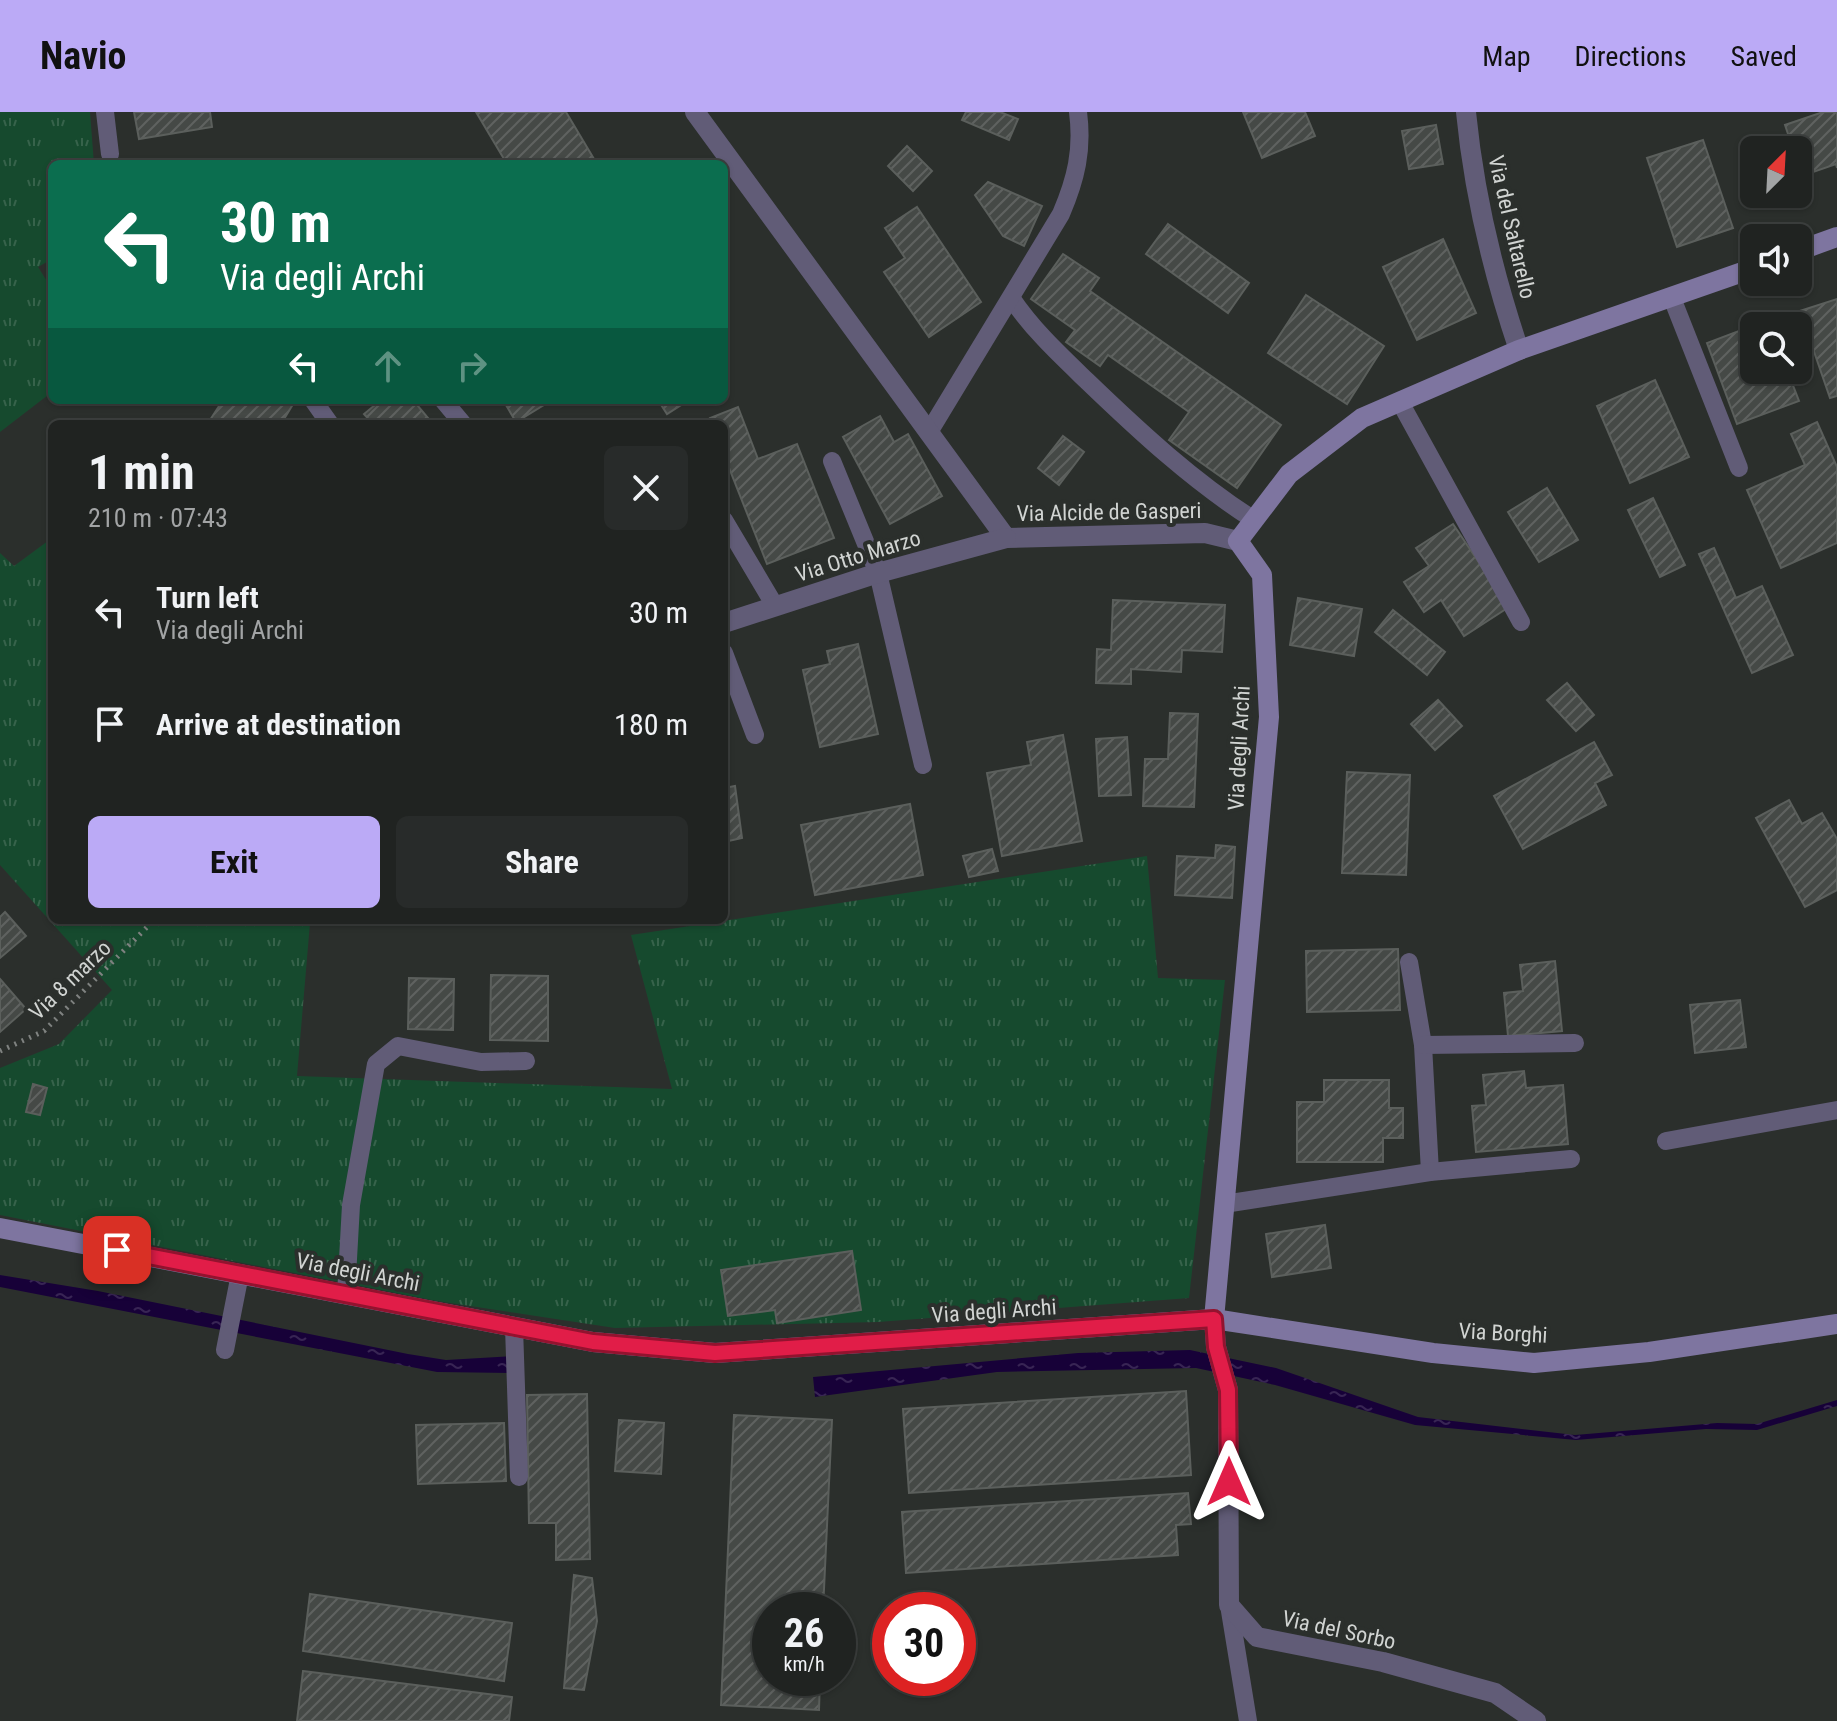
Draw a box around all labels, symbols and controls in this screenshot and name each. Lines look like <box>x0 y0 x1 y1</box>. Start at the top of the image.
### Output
text: Navio <box>40 34 126 78</box>
text: Map <box>1482 40 1531 73</box>
text: Directions <box>1575 40 1686 73</box>
text: Saved <box>1730 40 1797 73</box>
north arrow <box>1740 136 1812 208</box>
map controls <box>1740 136 1812 384</box>
street label: Via del Saltarello <box>1483 153 1541 301</box>
text: 30 m <box>220 190 331 256</box>
icon: left <box>88 192 192 296</box>
button: sound <box>1740 224 1812 296</box>
text: Via degli Archi <box>220 257 425 299</box>
button: search <box>1740 312 1812 384</box>
icon: left <box>282 344 326 388</box>
icon: ahead <box>366 344 410 388</box>
icon: right <box>450 344 494 388</box>
text: 1 min <box>88 444 195 501</box>
button: close <box>604 446 688 530</box>
street label: Via Alcide de Gasperi <box>1016 498 1202 526</box>
text: 210 m · 07:43 <box>88 503 228 533</box>
street label: Via Otto Marzo <box>792 525 924 587</box>
text: Turn left <box>156 580 259 615</box>
icon: left <box>88 590 132 634</box>
text: 30 m <box>629 595 688 630</box>
text: Via degli Archi <box>156 615 304 645</box>
street label: Via degli Archi <box>1223 685 1255 811</box>
icon: arrive <box>88 702 132 746</box>
text: Arrive at destination <box>156 707 401 742</box>
text: 180 m <box>614 707 688 742</box>
button: Exit <box>88 816 380 908</box>
button: Share <box>396 816 688 908</box>
street label: Via 8 marzo <box>24 935 116 1025</box>
pin <box>83 1216 151 1284</box>
icon: arrive <box>95 1228 139 1272</box>
street label: Via degli Archi <box>294 1248 422 1296</box>
street label: Via degli Archi <box>931 1294 1057 1328</box>
street label: Via Borghi <box>1458 1318 1548 1348</box>
position arrow <box>1187 1440 1271 1524</box>
speed limit sign: 30 <box>872 1592 976 1696</box>
street label: Via del Sorbo <box>1280 1606 1398 1654</box>
text: 26 <box>784 1610 824 1657</box>
text: km/h <box>783 1652 825 1676</box>

